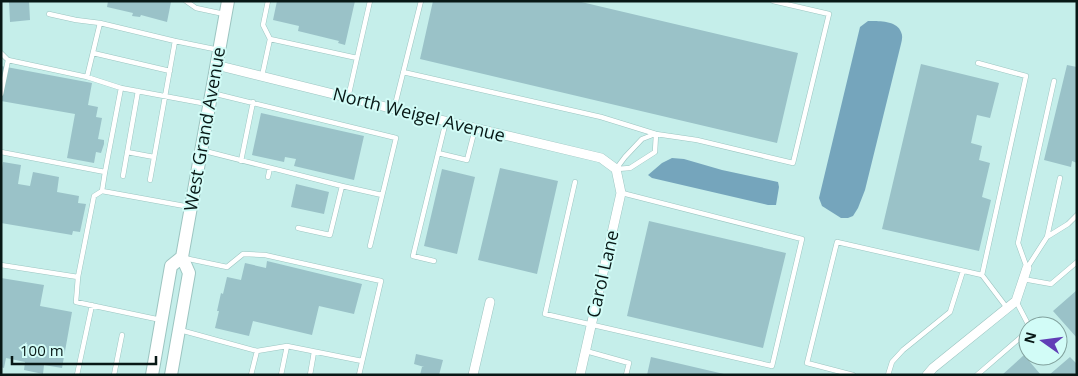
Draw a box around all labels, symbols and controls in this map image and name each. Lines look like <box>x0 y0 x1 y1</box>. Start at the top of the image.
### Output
street label: West Grand Avenue <box>178 45 230 213</box>
street label: North Weigel Avenue <box>331 81 508 147</box>
street label: Carol Lane <box>580 228 624 320</box>
north arrow <box>1018 316 1068 366</box>
text: N <box>1019 330 1040 346</box>
scale bar <box>12 334 156 366</box>
text: 100 m <box>20 340 64 360</box>

